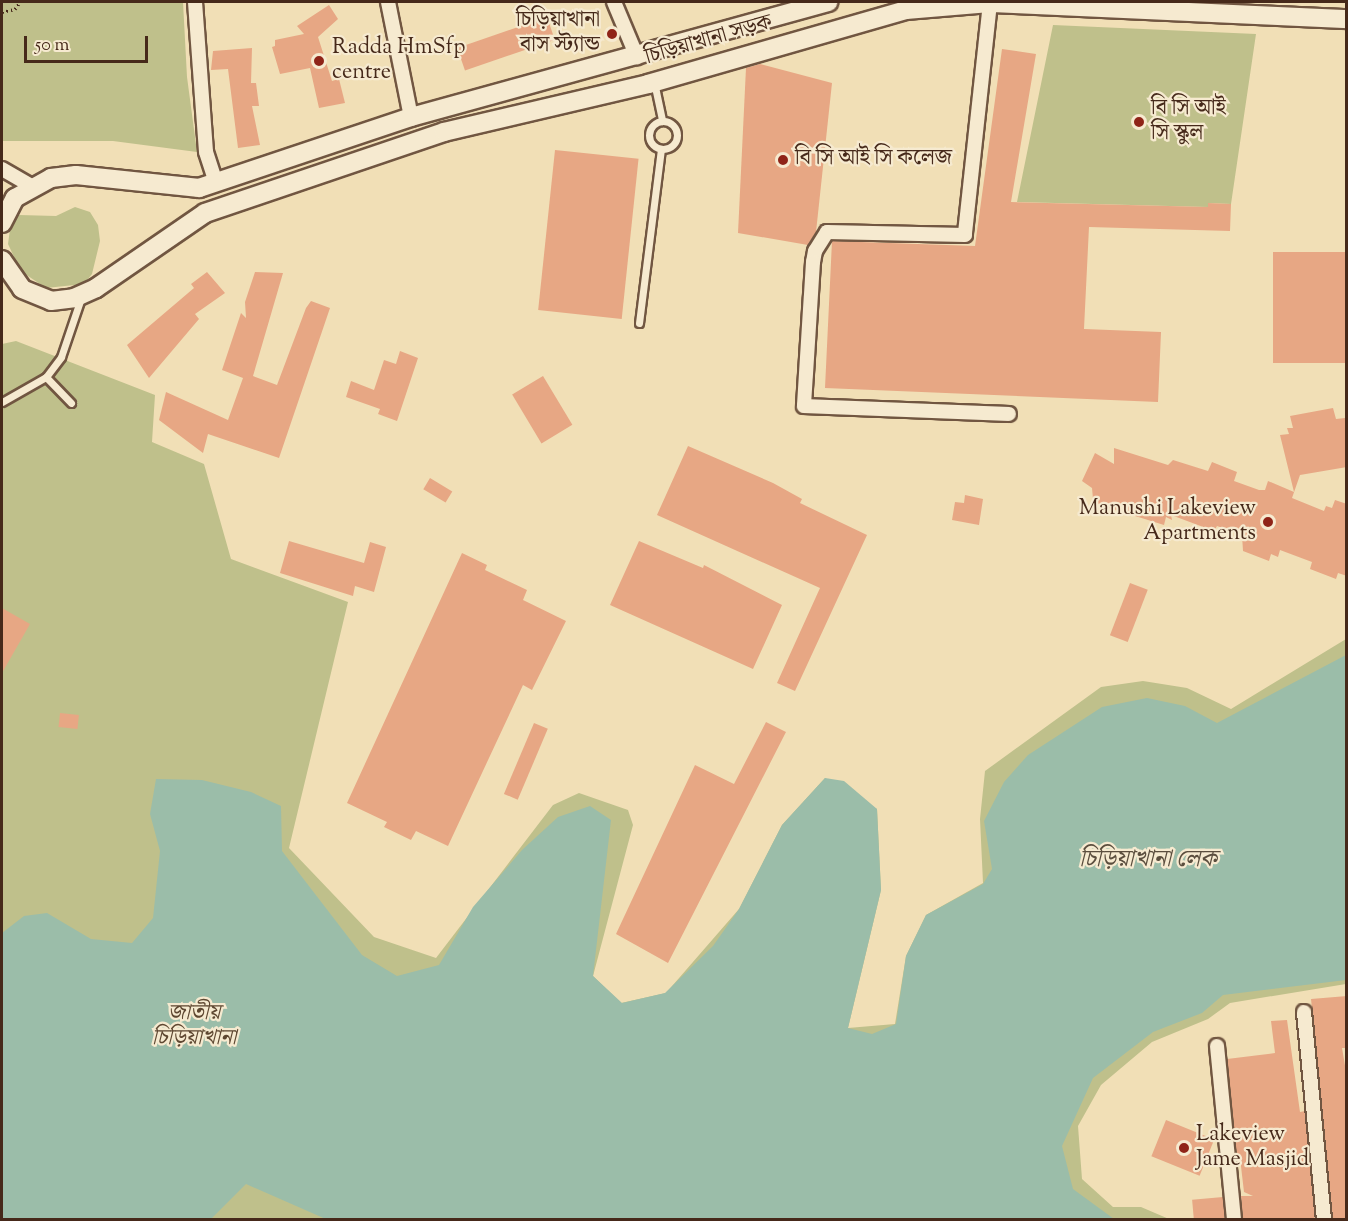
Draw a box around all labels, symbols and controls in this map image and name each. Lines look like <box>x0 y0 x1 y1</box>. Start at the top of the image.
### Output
place label: চিড়িয়াখানা বাস স্ট্যান্ড <box>516 8 600 60</box>
street label: চিড়িয়াখানা সড়ক <box>642 10 776 72</box>
scale bar <box>27 24 152 62</box>
marker: চিড়িয়াখানা বাস স্ট্যান্ড <box>605 27 619 41</box>
text: 50 m <box>35 33 69 59</box>
place label: Radda HmSfp centre <box>332 35 465 86</box>
marker: Radda HmSfp centre <box>310 52 328 70</box>
place label: বি সি আই সি স্কুল <box>1151 96 1226 148</box>
marker: বি সি আই সি স্কুল <box>1132 115 1146 129</box>
place label: বি সি আই সি কলেজ <box>795 147 952 173</box>
marker: বি সি আই সি কলেজ <box>776 153 790 167</box>
place label: Manushi Lakeview Apartments <box>1079 496 1256 548</box>
marker: Manushi Lakeview Apartments <box>1261 515 1275 529</box>
water label: চিড়িয়াখানা লেক <box>1079 847 1217 875</box>
park label: জাতীয় চিড়িয়াখানা <box>152 1001 236 1052</box>
place label: Lakeview Jame Masjid <box>1196 1122 1309 1174</box>
marker: Lakeview Jame Masjid <box>1177 1141 1191 1155</box>

